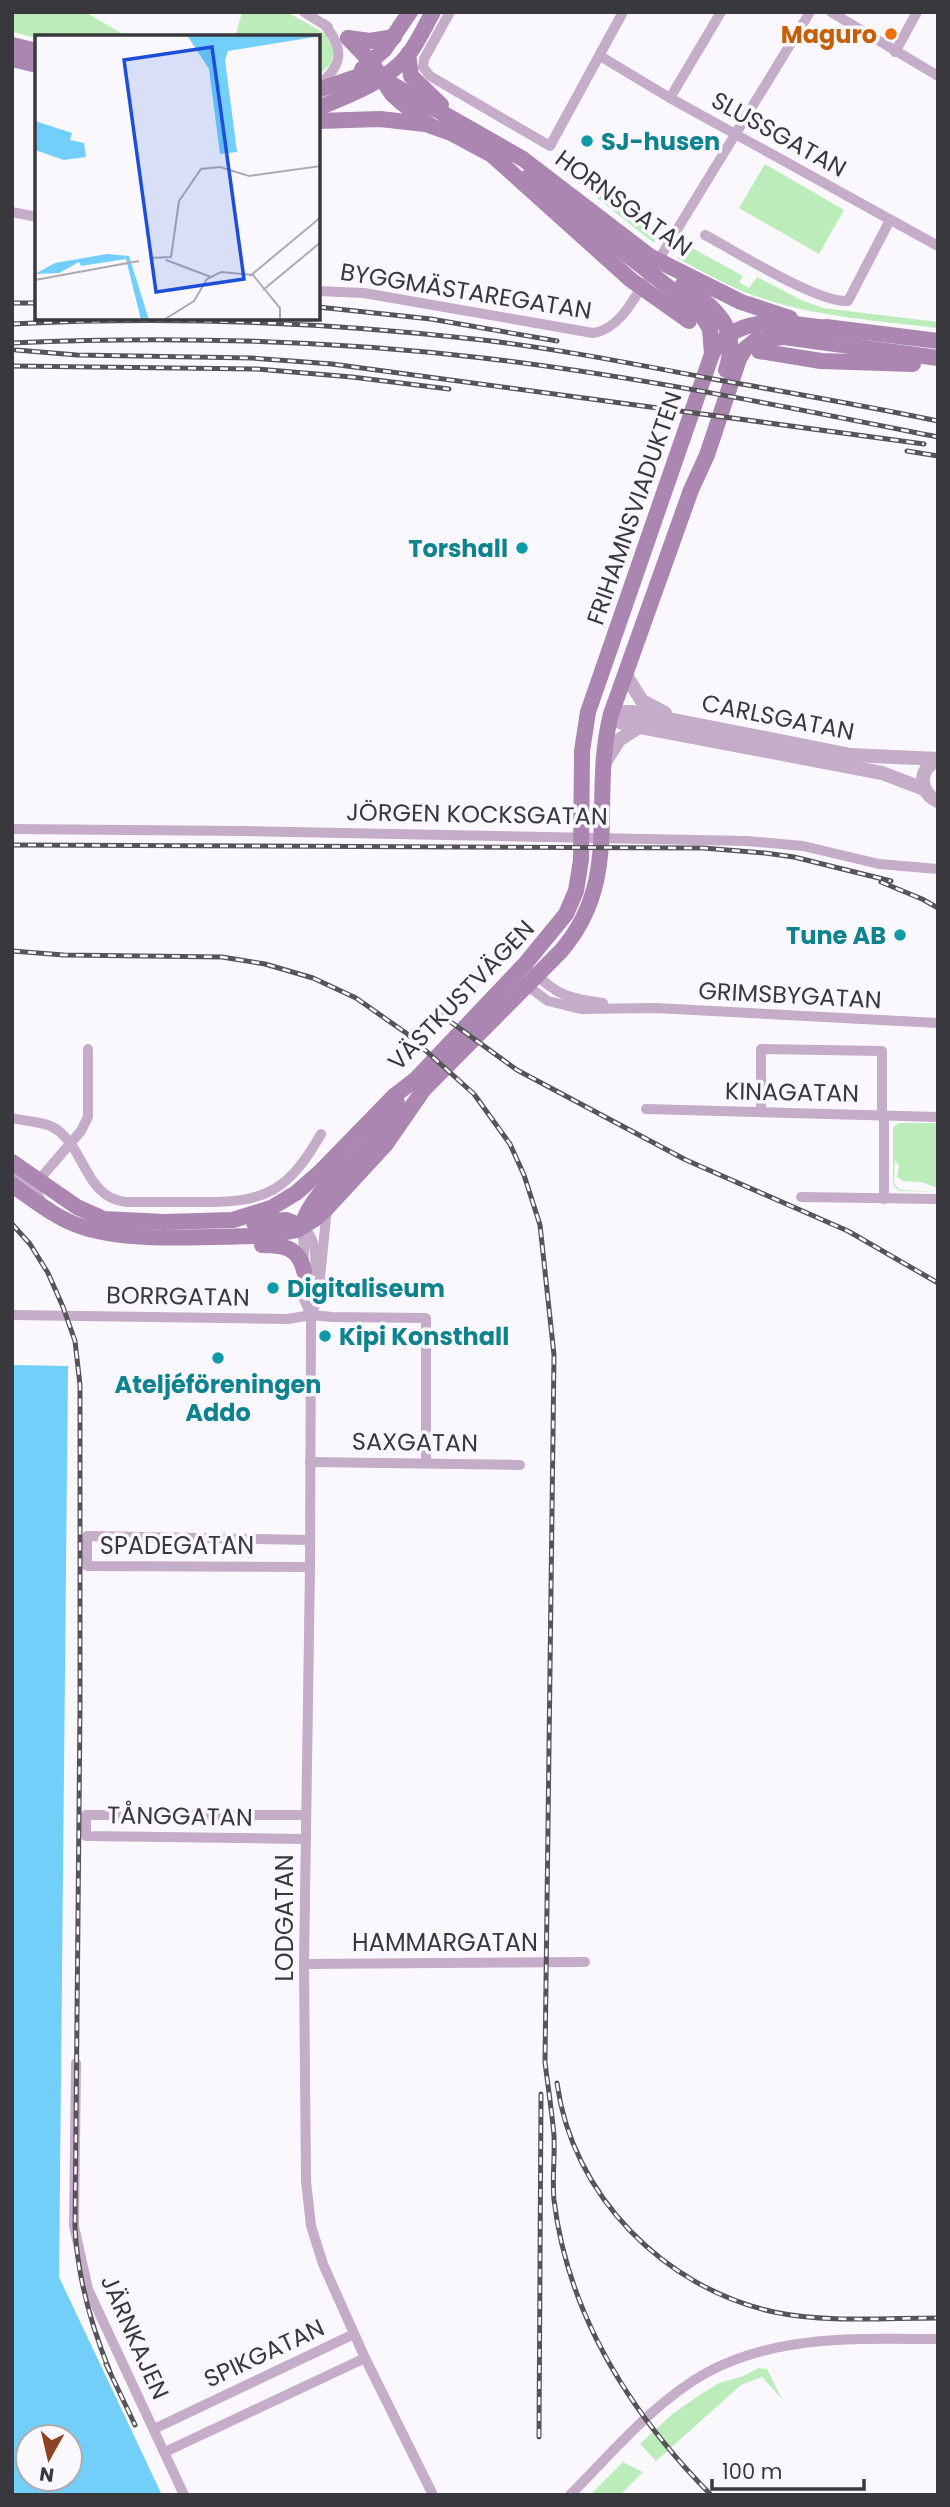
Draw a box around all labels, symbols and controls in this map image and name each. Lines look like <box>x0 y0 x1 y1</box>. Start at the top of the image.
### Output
place label: Maguro <box>781 18 877 51</box>
marker: Maguro <box>883 26 899 42</box>
inset map <box>35 35 320 320</box>
street label: SLUSSGATAN <box>706 83 852 185</box>
place label: SJ-husen <box>601 125 720 158</box>
marker: SJ-husen <box>579 133 595 149</box>
street label: HORNSGATAN <box>549 142 699 264</box>
street label: BYGGMÄSTAREGATAN <box>338 255 594 327</box>
street label: FRIHAMNSVIADUKTEN <box>579 387 689 629</box>
place label: Torshall <box>408 532 508 565</box>
marker: Torshall <box>514 540 530 556</box>
street label: CARLSGATAN <box>699 686 857 748</box>
street label: JÖRGEN KOCKSGATAN <box>346 795 608 833</box>
street label: VÄSTKUSTVÄGEN <box>381 913 541 1077</box>
place label: Tune AB <box>786 919 886 952</box>
marker: Tune AB <box>892 927 908 943</box>
street label: GRIMSBYGATAN <box>697 974 883 1016</box>
street label: KINAGATAN <box>725 1074 859 1110</box>
place label: Digitaliseum <box>287 1272 445 1305</box>
street label: BORRGATAN <box>106 1278 250 1314</box>
marker: Digitaliseum <box>265 1280 281 1296</box>
place label: Kipi Konsthall <box>339 1320 509 1353</box>
marker: Kipi Konsthall <box>317 1328 333 1344</box>
marker: Ateljéföreningen Addo <box>210 1350 226 1366</box>
place label: Ateljéföreningen Addo <box>115 1368 321 1429</box>
street label: SAXGATAN <box>352 1424 478 1460</box>
street label: SPADEGATAN <box>100 1529 254 1562</box>
street label: TÅNGGATAN <box>107 1798 253 1834</box>
street label: LODGATAN <box>268 1854 301 1982</box>
street label: HAMMARGATAN <box>352 1926 538 1959</box>
street label: JÄRNKAJEN <box>93 2270 177 2404</box>
street label: SPIKGATAN <box>198 2311 330 2395</box>
north arrow <box>14 2423 84 2493</box>
scale bar <box>712 2448 864 2492</box>
text: 100 m <box>722 2457 782 2486</box>
text: N <box>38 2460 56 2489</box>

